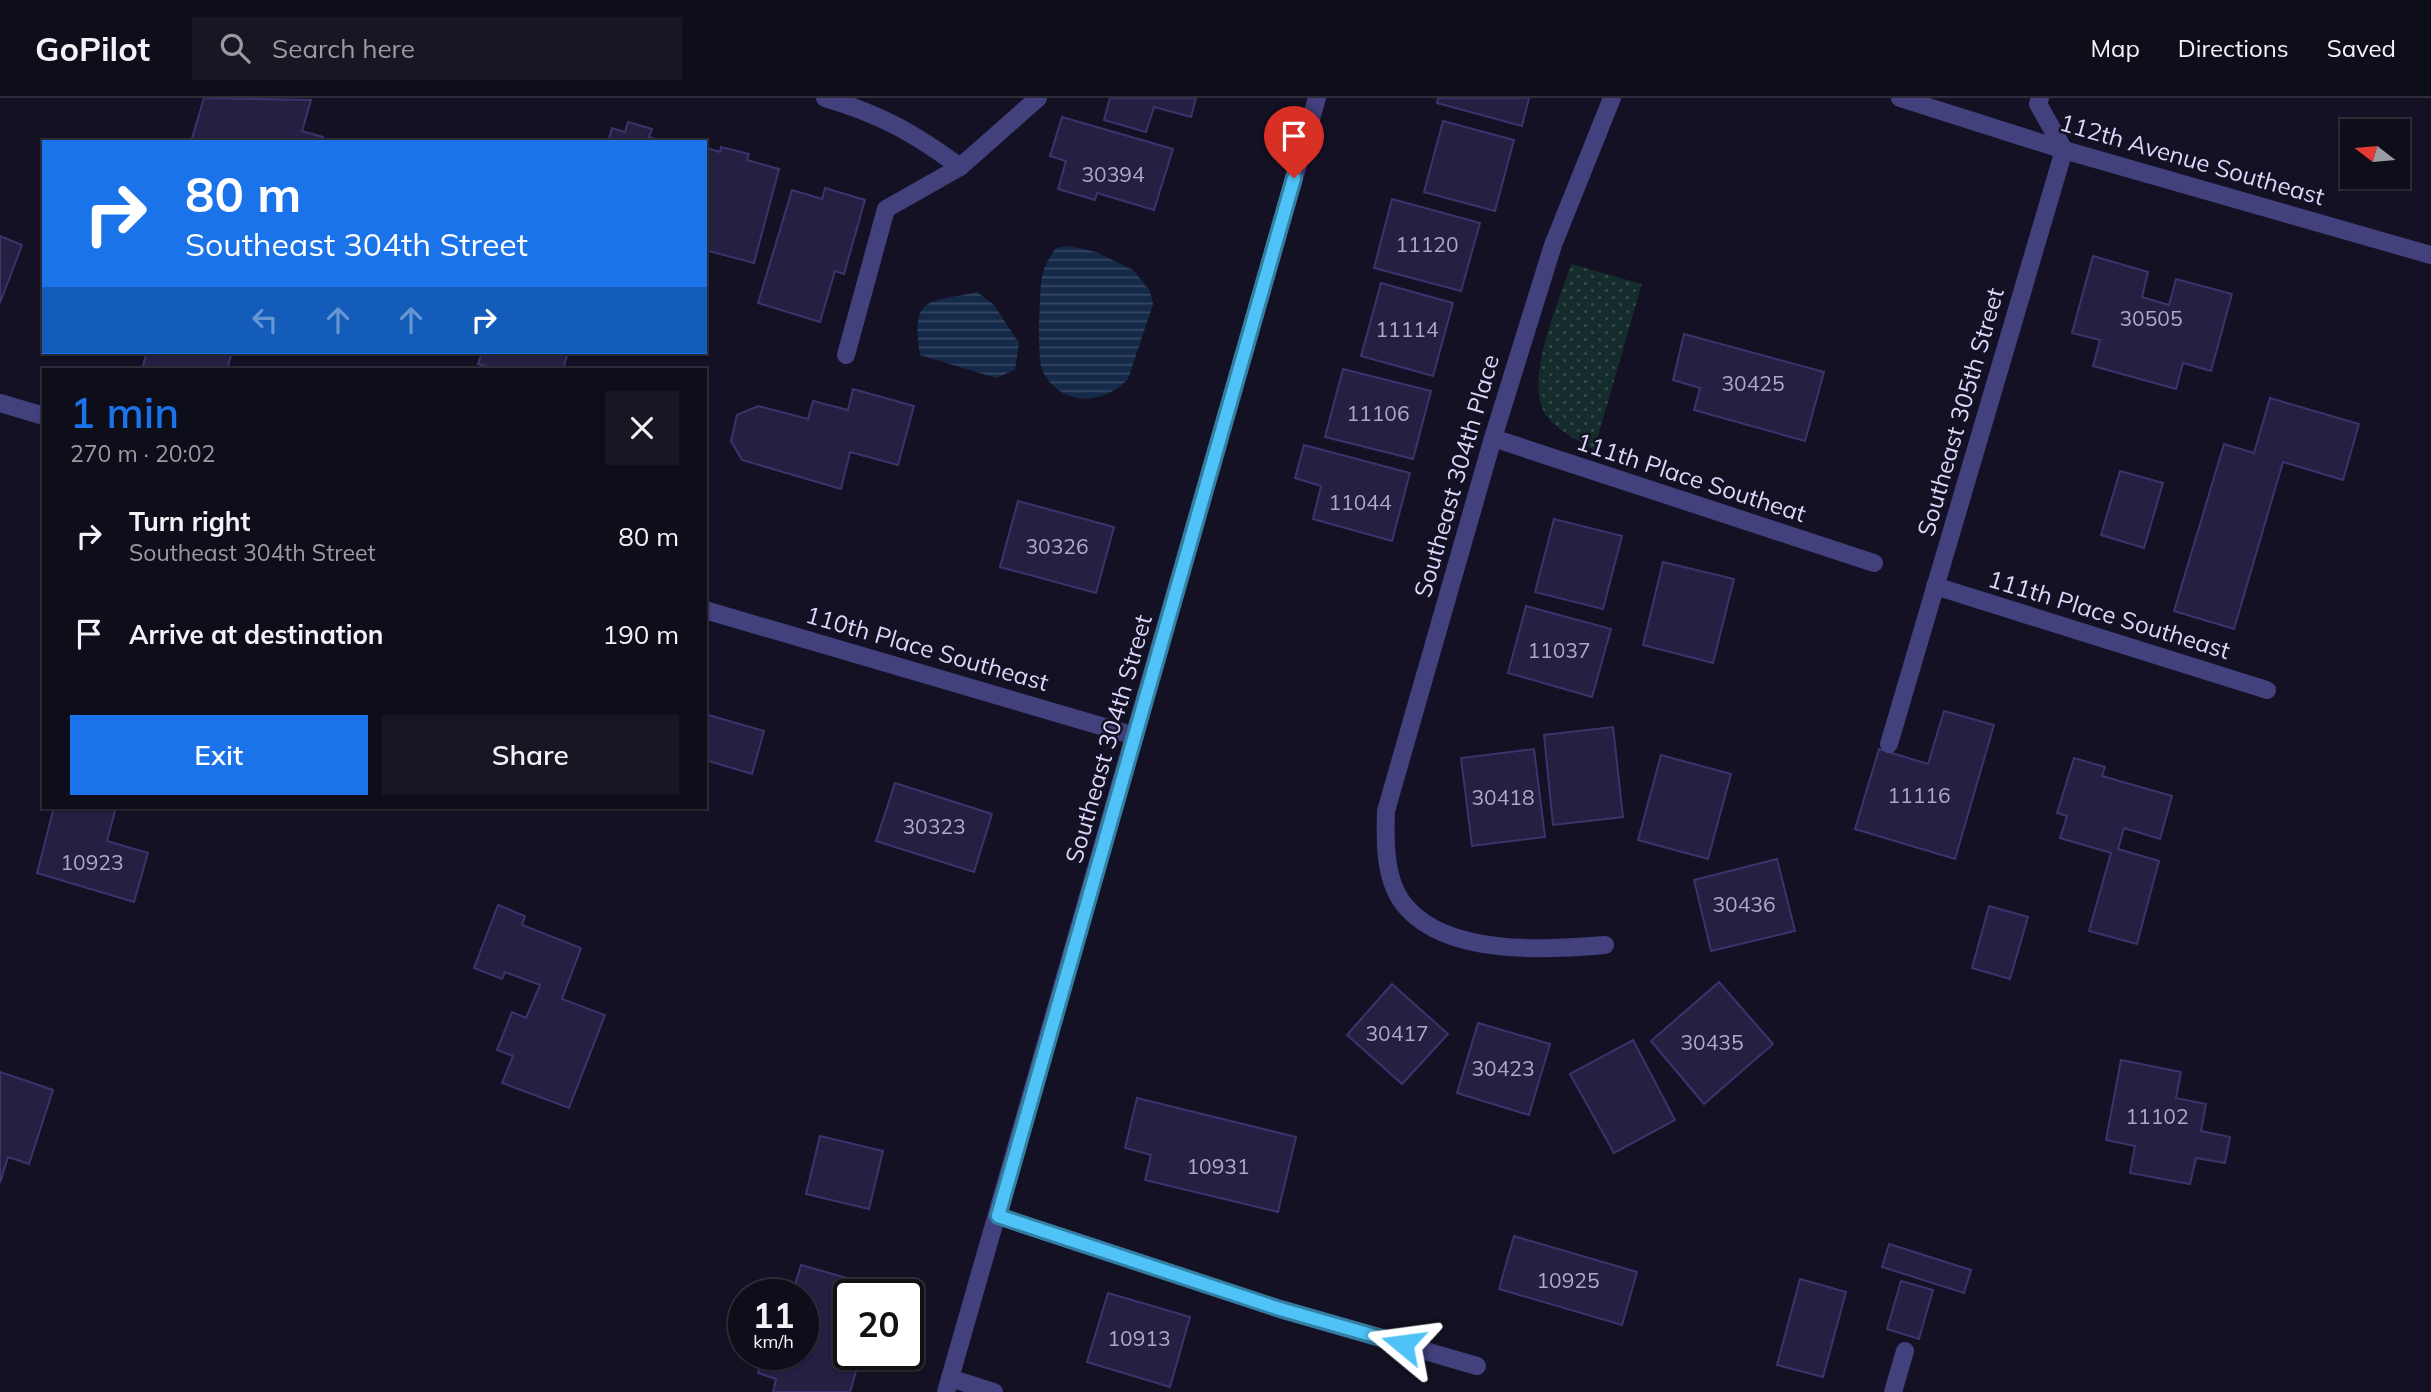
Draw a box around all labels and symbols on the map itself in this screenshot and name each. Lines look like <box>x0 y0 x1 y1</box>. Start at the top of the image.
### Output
pin <box>1264 106 1324 178</box>
street label: 112th Avenue Southeast <box>2056 107 2328 211</box>
north arrow <box>2340 119 2410 189</box>
house number: 30394 <box>1082 161 1145 187</box>
house number: 11120 <box>1396 231 1459 257</box>
street label: Southeast 305th Street <box>1910 284 2010 539</box>
house number: 30505 <box>2120 305 2183 331</box>
house number: 11114 <box>1376 316 1439 342</box>
street label: Southeast 304th Place <box>1407 351 1505 601</box>
house number: 30425 <box>1722 370 1785 396</box>
house number: 11106 <box>1347 400 1410 426</box>
street label: 111th Place Southeat <box>1573 426 1810 528</box>
house number: 11044 <box>1329 489 1392 515</box>
house number: 30326 <box>1026 533 1089 559</box>
street label: 111th Place Southeast <box>1985 563 2234 665</box>
street label: 110th Place Southeast <box>802 599 1052 697</box>
street label: Southeast 304th Street <box>1058 611 1158 866</box>
house number: 11037 <box>1528 637 1591 663</box>
house number: 11116 <box>1888 782 1951 808</box>
house number: 30418 <box>1472 784 1535 810</box>
house number: 30323 <box>903 813 966 839</box>
house number: 10923 <box>61 849 124 875</box>
house number: 30436 <box>1713 891 1776 917</box>
house number: 30417 <box>1366 1020 1429 1046</box>
house number: 30435 <box>1681 1029 1744 1055</box>
house number: 30423 <box>1472 1055 1535 1081</box>
house number: 11102 <box>2126 1103 2189 1129</box>
house number: 10931 <box>1187 1153 1250 1179</box>
house number: 10925 <box>1537 1267 1600 1293</box>
speed limit sign: 20 <box>833 1279 924 1370</box>
position arrow <box>1366 1307 1440 1381</box>
house number: 10913 <box>1108 1325 1171 1351</box>

